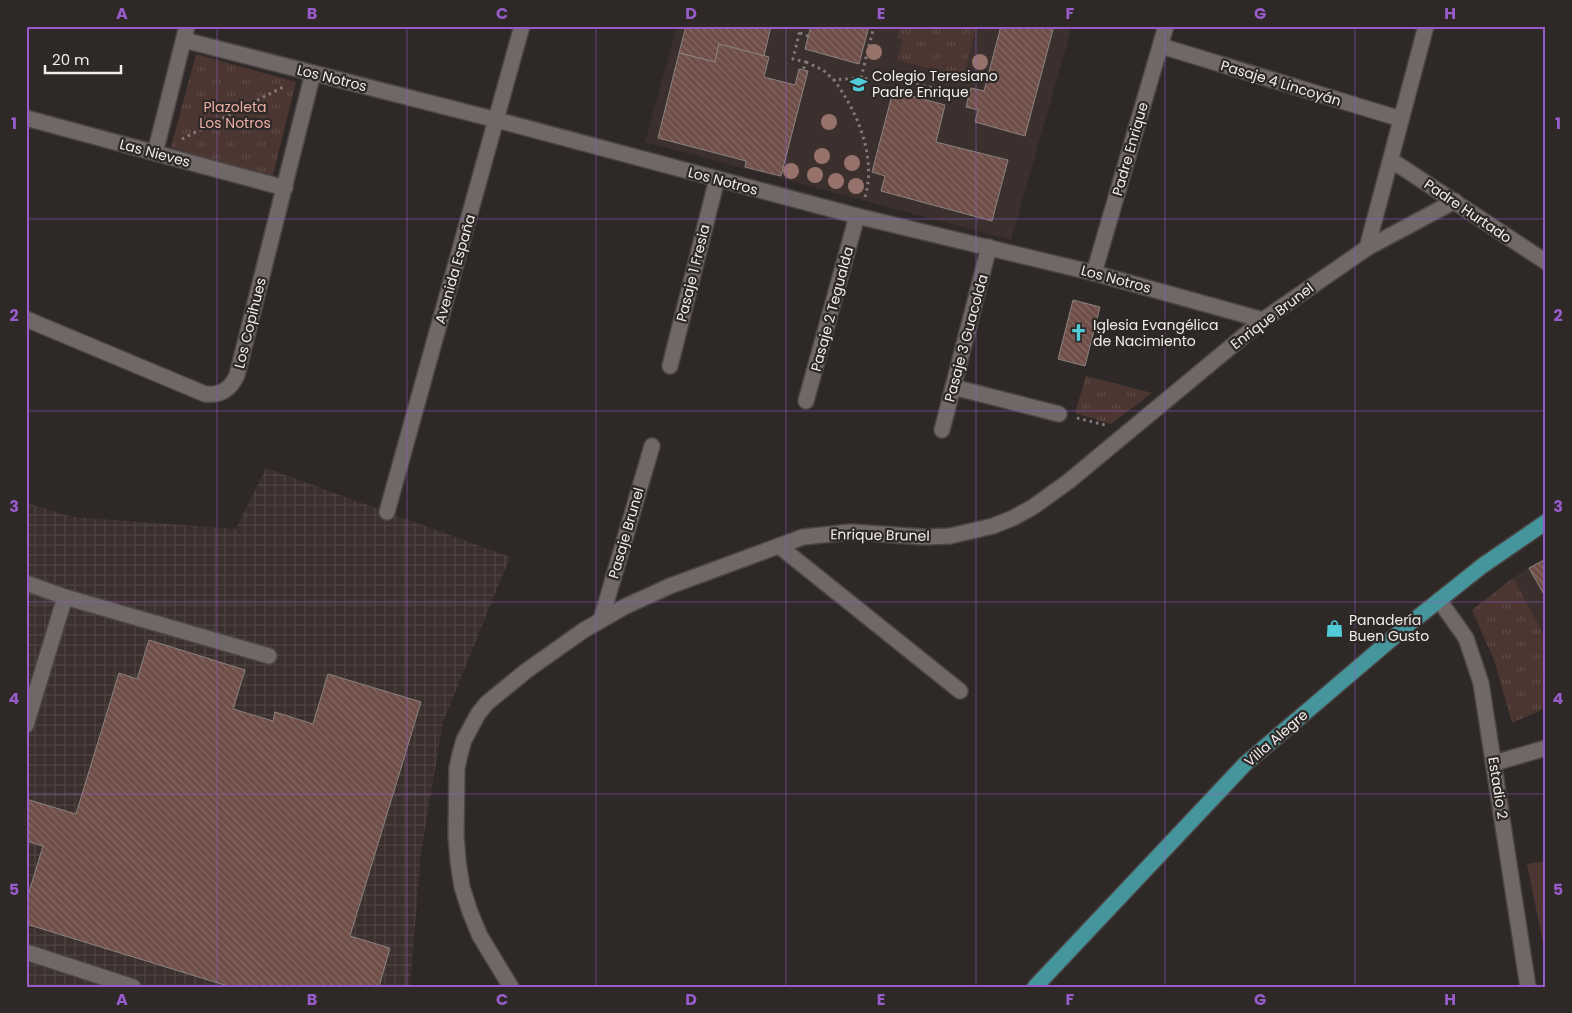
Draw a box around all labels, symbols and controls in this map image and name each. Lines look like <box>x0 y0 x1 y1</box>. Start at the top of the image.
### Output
text: A <box>116 2 128 25</box>
text: B <box>307 2 317 25</box>
text: C <box>496 2 508 25</box>
text: D <box>685 2 697 25</box>
text: E <box>877 2 885 25</box>
text: F <box>1066 2 1075 25</box>
text: G <box>1254 2 1266 25</box>
text: H <box>1444 2 1456 25</box>
scale bar <box>45 42 121 74</box>
text: 20 m <box>52 49 90 70</box>
street label: Pasaje 4 Lincoyán <box>1218 55 1344 111</box>
street label: Los Notros <box>295 60 369 96</box>
place label: Colegio Teresiano Padre Enrique <box>872 66 998 102</box>
school or university icon: Colegio Teresiano Padre Enrique <box>848 74 868 94</box>
park label: Plazoleta Los Notros <box>199 97 271 133</box>
street label: Padre Enrique <box>1107 100 1153 198</box>
text: 1 <box>11 112 17 135</box>
text: 1 <box>1555 112 1561 135</box>
street label: Las Nieves <box>117 134 193 172</box>
street label: Los Notros <box>686 162 760 200</box>
street label: Padre Hurtado <box>1420 174 1516 248</box>
street label: Avenida España <box>430 212 480 326</box>
street label: Pasaje 1 Fresia <box>671 222 715 324</box>
street label: Pasaje 2 Tegualda <box>806 244 858 374</box>
street label: Los Notros <box>1079 260 1153 298</box>
street label: Pasaje 3 Guacolda <box>939 272 993 404</box>
street label: Los Copihues <box>229 276 271 370</box>
street label: Enrique Brunel <box>1226 278 1318 354</box>
text: 2 <box>9 304 19 327</box>
text: 2 <box>1553 304 1563 327</box>
place label: Iglesia Evangélica de Nacimiento <box>1093 315 1218 351</box>
church icon: Iglesia Evangélica de Nacimiento <box>1069 323 1089 343</box>
street label: Pasaje Brunel <box>603 485 649 581</box>
text: 3 <box>9 495 19 518</box>
text: 3 <box>1553 495 1563 518</box>
street label: Enrique Brunel <box>830 524 930 546</box>
place label: Panadería Buen Gusto <box>1349 610 1429 646</box>
shop icon: Panadería Buen Gusto <box>1325 618 1345 638</box>
text: 4 <box>9 687 20 710</box>
text: 4 <box>1553 687 1564 710</box>
street label: Villa Alegre <box>1240 705 1312 771</box>
street label: Estadio 2 <box>1483 755 1513 821</box>
text: 5 <box>9 878 19 901</box>
text: 5 <box>1553 878 1563 901</box>
text: A <box>116 988 128 1011</box>
text: B <box>307 988 317 1011</box>
text: C <box>496 988 508 1011</box>
text: D <box>685 988 697 1011</box>
text: E <box>877 988 885 1011</box>
text: F <box>1066 988 1075 1011</box>
text: G <box>1254 988 1266 1011</box>
text: H <box>1444 988 1456 1011</box>

